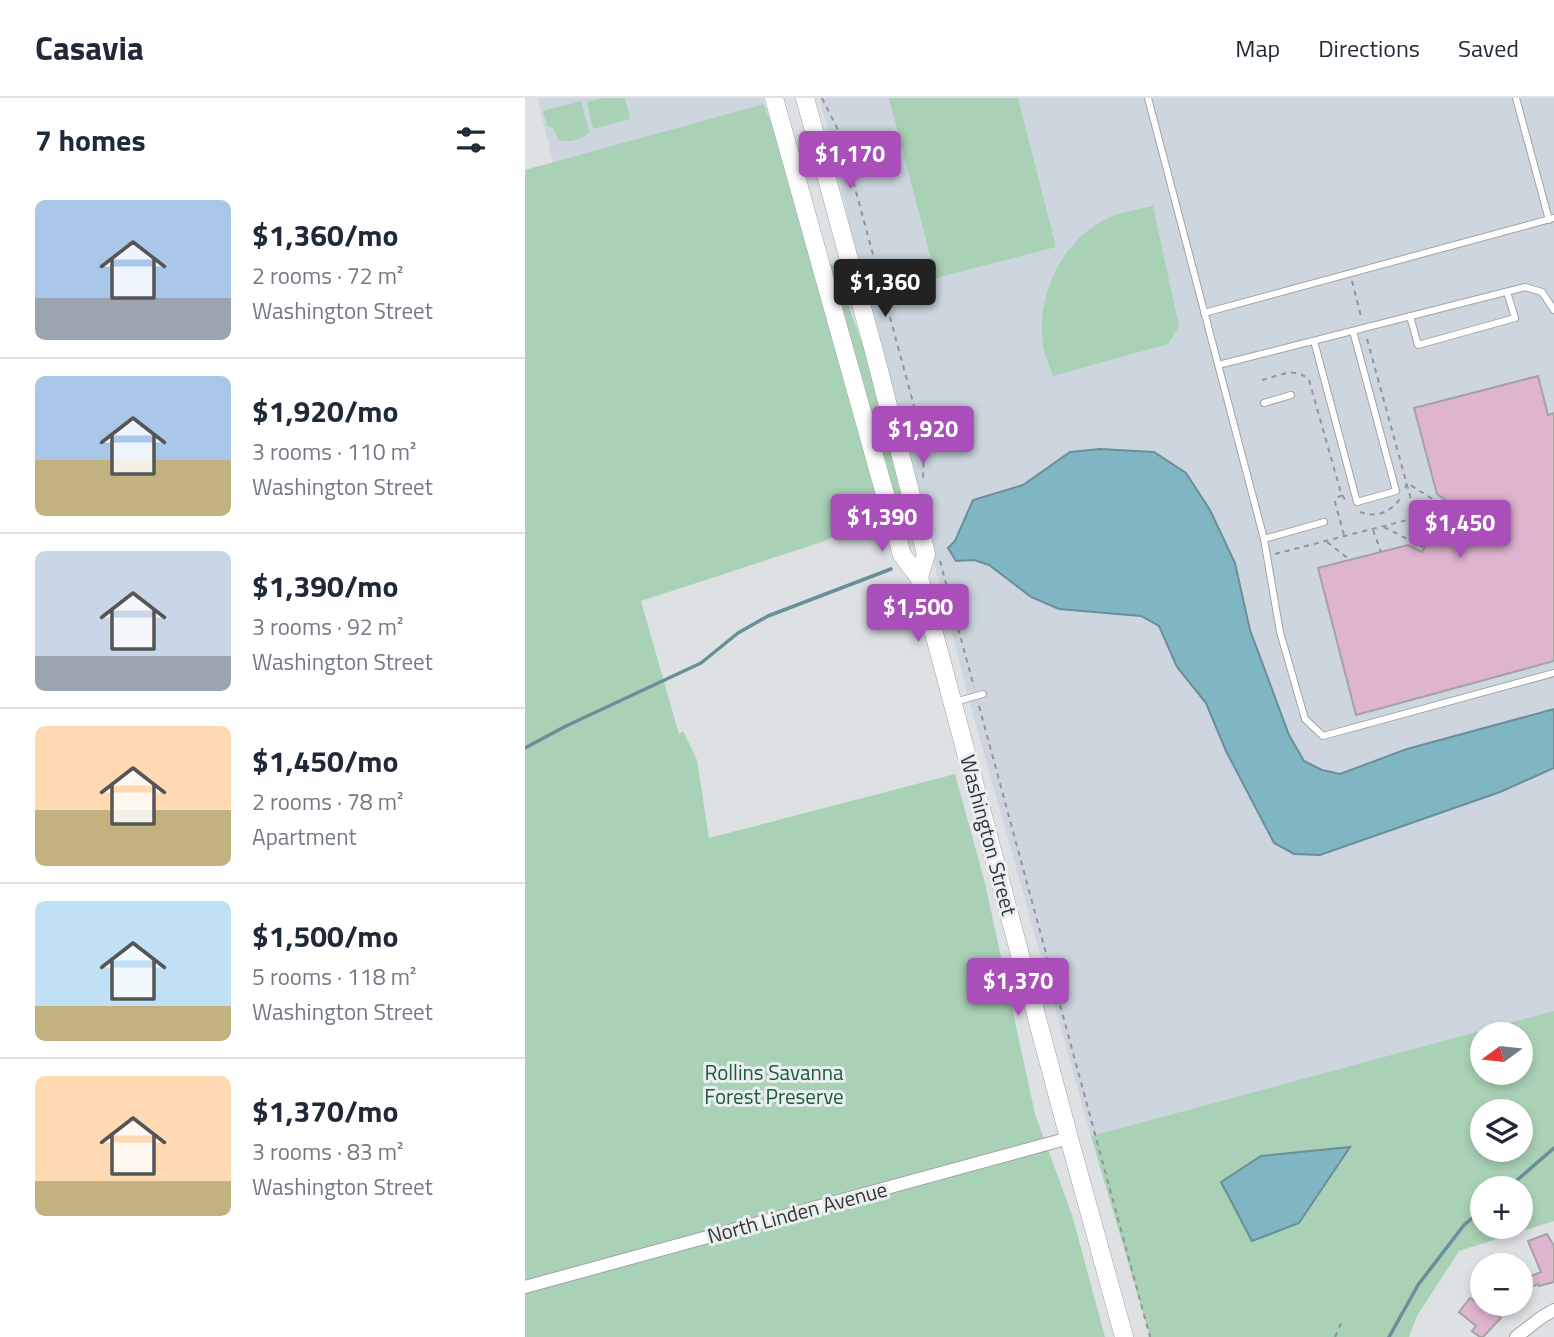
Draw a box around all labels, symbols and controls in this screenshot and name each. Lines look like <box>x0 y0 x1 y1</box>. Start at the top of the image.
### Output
text: Casavia <box>35 23 144 73</box>
text: Map <box>1235 30 1280 66</box>
text: Directions <box>1318 30 1420 66</box>
text: Saved <box>1458 30 1519 66</box>
text: 7 homes <box>35 117 146 163</box>
icon: filters <box>452 121 490 159</box>
pin: $1,170 <box>793 132 907 191</box>
text: $1,170 <box>815 136 885 171</box>
text: $1,360/mo <box>252 212 398 258</box>
icon: home <box>91 228 175 312</box>
text: 2 rooms · 72 m² <box>252 258 403 293</box>
pin: $1,360 <box>828 260 942 319</box>
text: $1,360 <box>850 264 920 299</box>
text: Washington Street <box>252 293 433 328</box>
text: $1,920/mo <box>252 388 398 434</box>
icon: home <box>91 404 175 488</box>
pin: $1,920 <box>866 406 980 466</box>
text: $1,920 <box>888 411 958 446</box>
text: 3 rooms · 110 m² <box>252 434 416 469</box>
text: Washington Street <box>252 469 433 504</box>
pin: $1,390 <box>825 494 939 554</box>
text: $1,390 <box>847 499 917 534</box>
pin: $1,450 <box>1403 500 1517 560</box>
text: $1,450 <box>1425 505 1495 540</box>
text: $1,390/mo <box>252 563 398 609</box>
icon: home <box>91 579 175 663</box>
pin: $1,500 <box>861 584 975 644</box>
text: $1,500 <box>883 589 953 624</box>
text: 3 rooms · 92 m² <box>252 609 403 644</box>
text: Washington Street <box>252 644 433 679</box>
text: $1,450/mo <box>252 738 398 784</box>
street label: Washington Street <box>952 751 1026 919</box>
icon: home <box>91 754 175 838</box>
text: 2 rooms · 78 m² <box>252 784 403 819</box>
text: Apartment <box>252 819 357 854</box>
text: $1,500/mo <box>252 913 398 959</box>
icon: home <box>91 929 175 1013</box>
pin: $1,370 <box>961 958 1075 1018</box>
text: 5 rooms · 118 m² <box>252 959 416 994</box>
text: $1,370 <box>983 963 1053 998</box>
text: Washington Street <box>252 994 433 1029</box>
north arrow <box>1470 1022 1533 1085</box>
map controls <box>1470 1022 1533 1316</box>
park label: Rollins Savanna Forest Preserve <box>704 1056 844 1112</box>
text: $1,370/mo <box>252 1088 398 1134</box>
button: layers <box>1470 1099 1533 1162</box>
icon: home <box>91 1104 175 1188</box>
text: 3 rooms · 83 m² <box>252 1134 403 1169</box>
text: Washington Street <box>252 1169 433 1204</box>
street label: North Linden Avenue <box>704 1173 890 1251</box>
button: + <box>1470 1176 1533 1239</box>
button: − <box>1470 1253 1533 1316</box>

